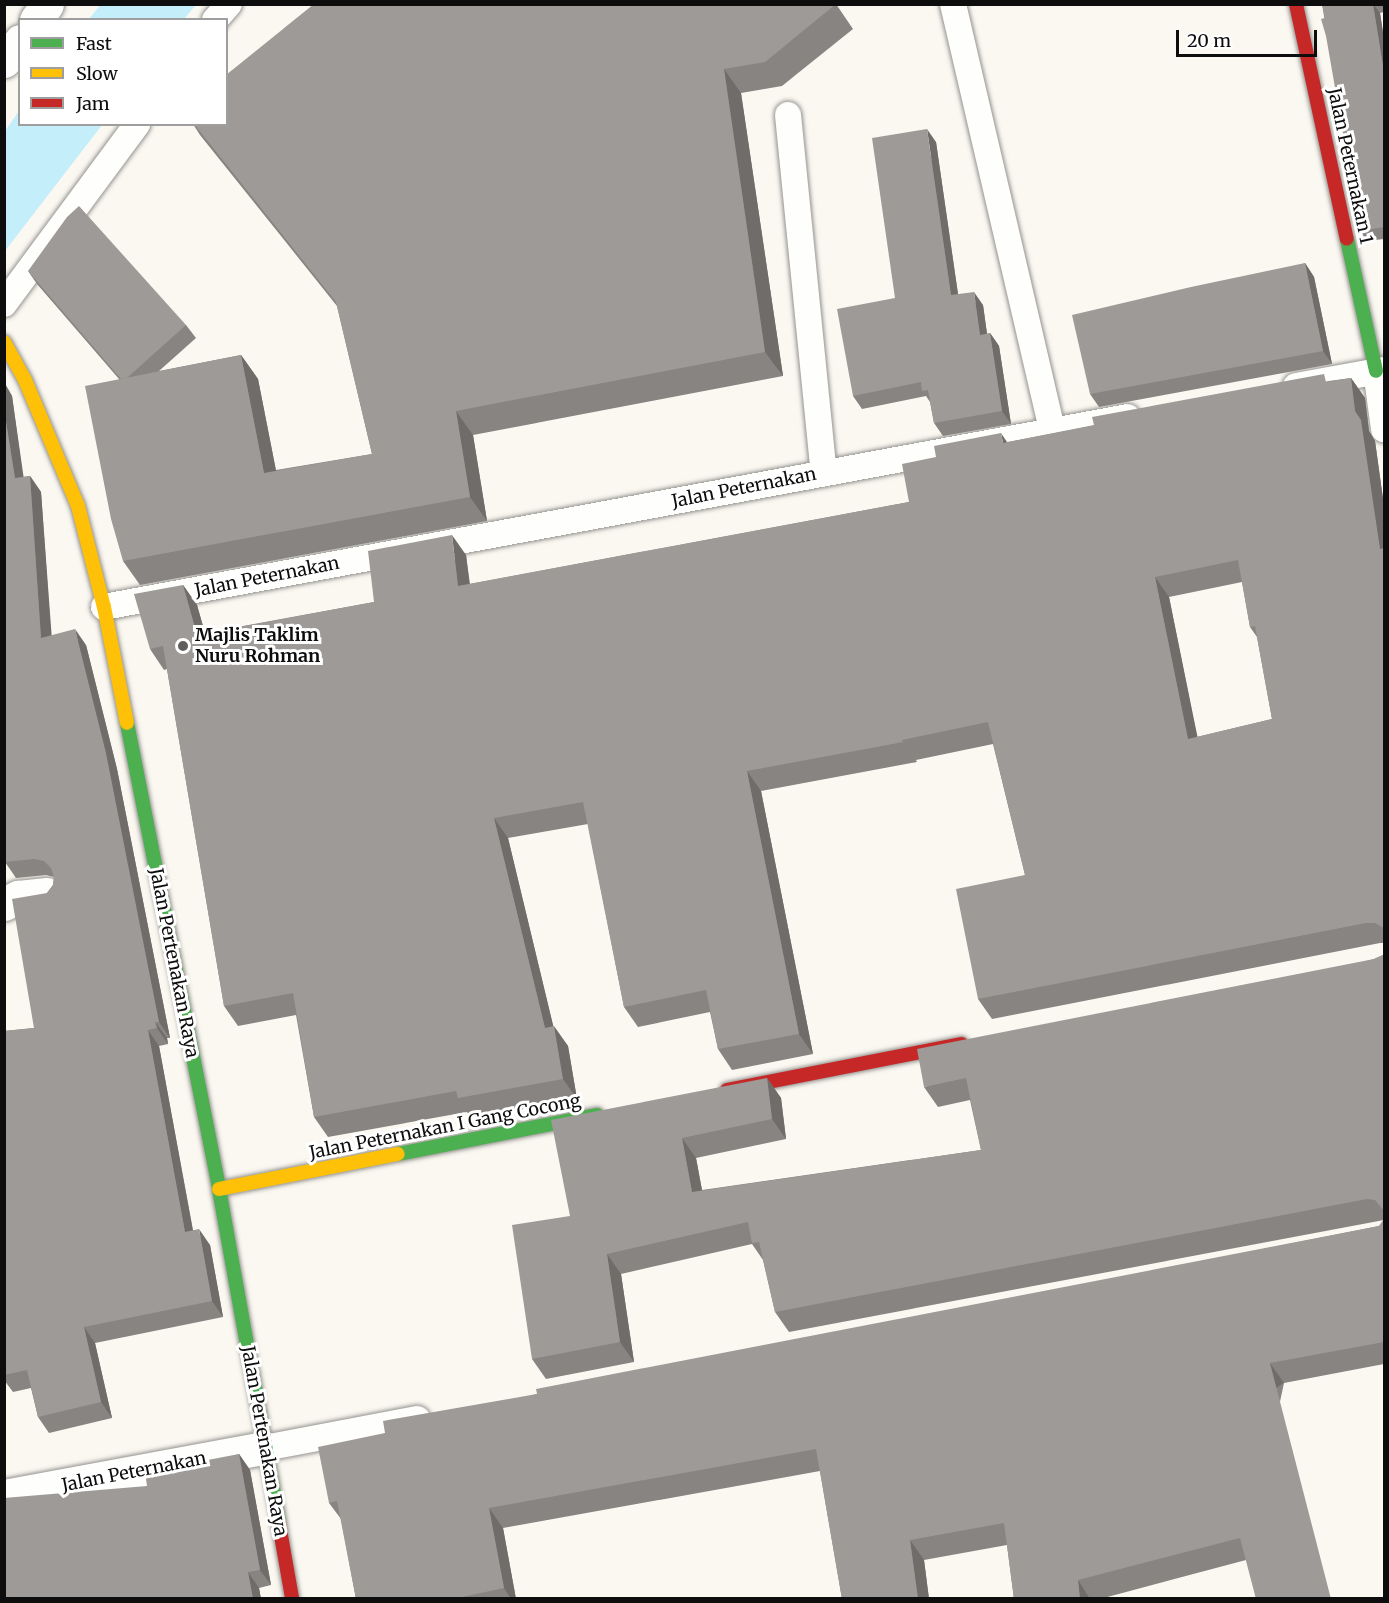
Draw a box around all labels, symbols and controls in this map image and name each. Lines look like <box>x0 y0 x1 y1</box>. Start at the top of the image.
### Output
legend <box>18 18 228 126</box>
scale bar <box>1179 18 1320 56</box>
text: 20 m <box>1187 29 1231 52</box>
text: Fast <box>76 32 112 55</box>
text: Slow <box>76 62 118 85</box>
street label: Jalan Peternakan 1 <box>1323 86 1377 246</box>
text: Jam <box>76 92 110 115</box>
street label: Jalan Peternakan <box>670 463 818 513</box>
street label: Jalan Peternakan <box>193 552 341 602</box>
place label: Majlis Taklim Nuru Rohman <box>195 625 320 668</box>
marker: Majlis Taklim Nuru Rohman <box>176 639 190 653</box>
street label: Jalan Pertenakan Raya <box>145 866 203 1060</box>
street label: Jalan Peternakan I Gang Cocong <box>307 1090 583 1164</box>
street label: Jalan Pertenakan Raya <box>237 1344 291 1538</box>
street label: Jalan Peternakan <box>60 1447 208 1497</box>

